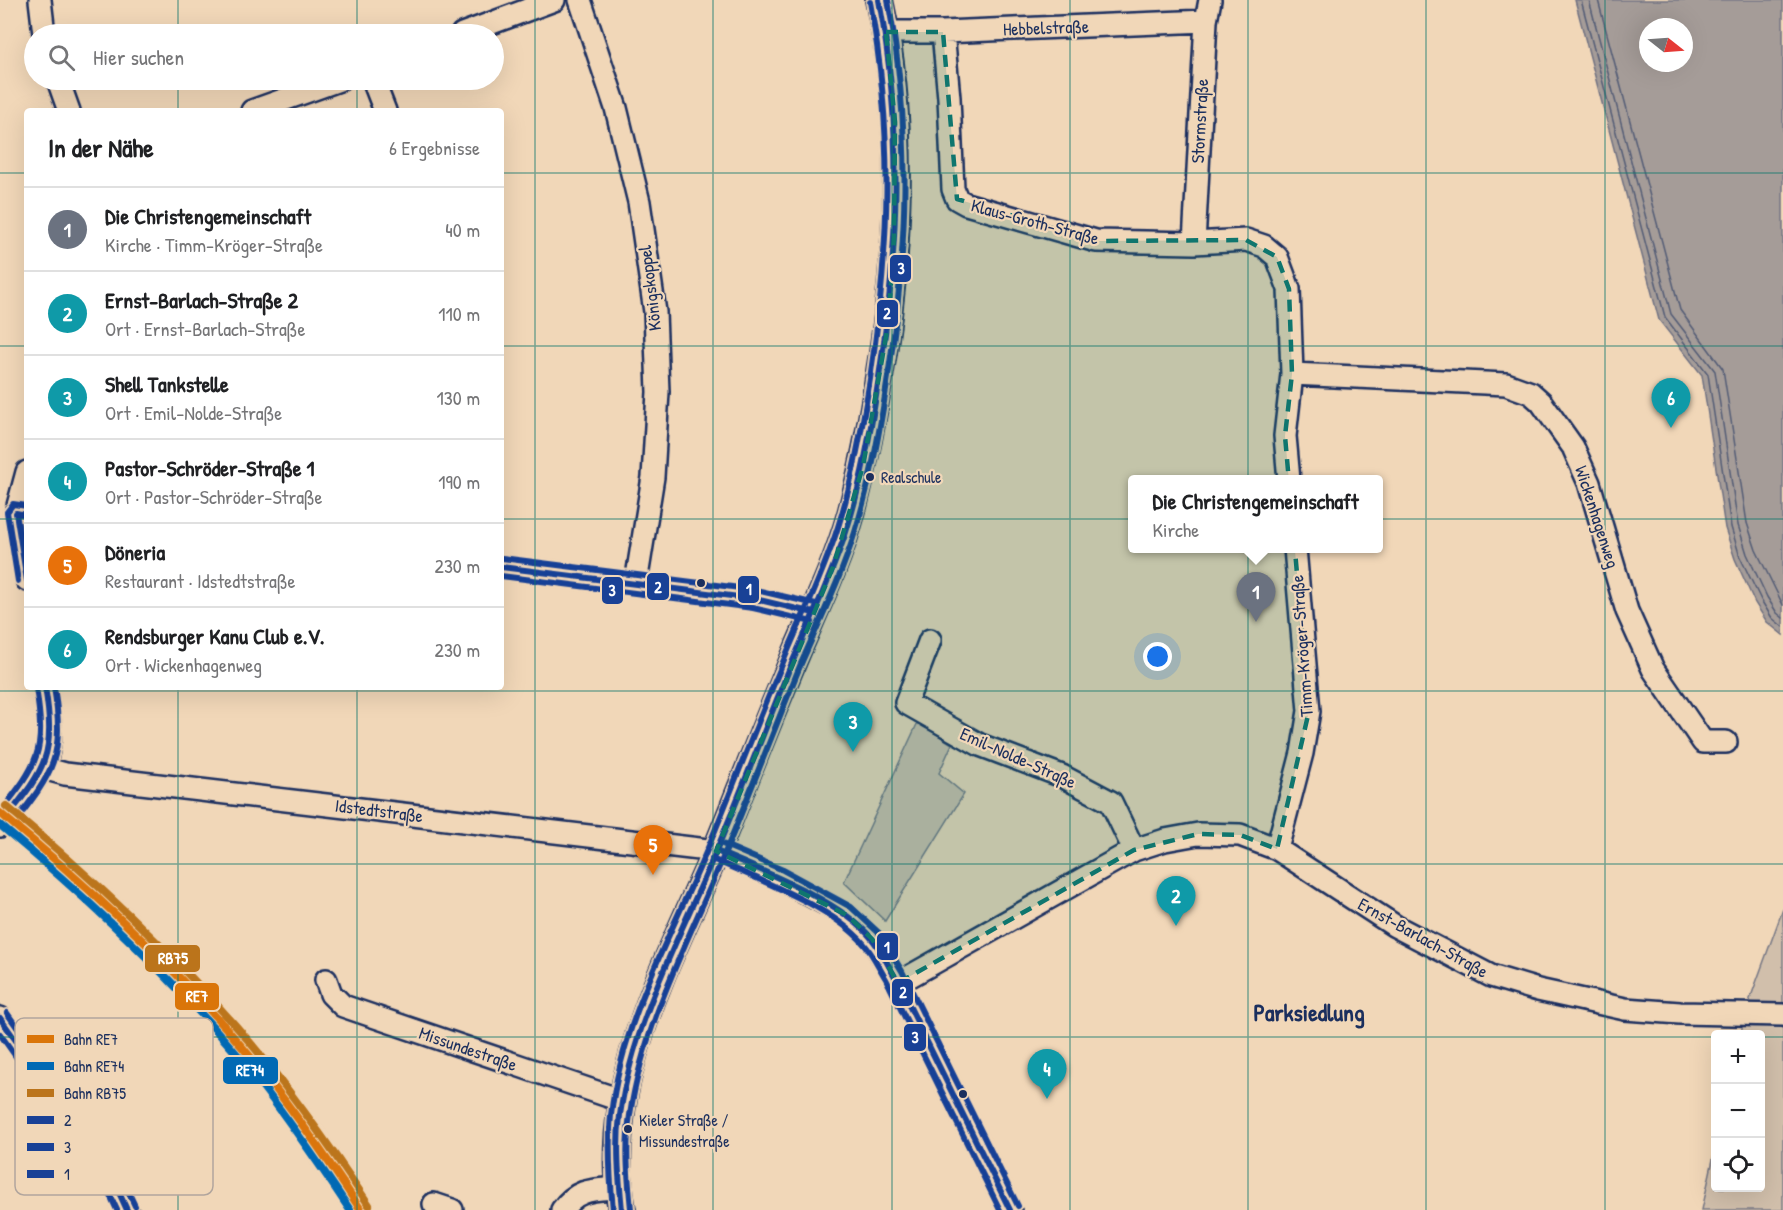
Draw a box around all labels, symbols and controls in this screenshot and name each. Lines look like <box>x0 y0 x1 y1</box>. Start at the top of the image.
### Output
street label: Hebbelstraße <box>1002 14 1089 41</box>
north arrow <box>1639 18 1693 72</box>
search box <box>24 24 504 90</box>
icon: search <box>45 41 78 74</box>
text: Hier suchen <box>93 42 184 72</box>
street label: Stormstraße <box>1185 78 1214 164</box>
text: In der Nähe <box>48 130 154 165</box>
text: 6 Ergebnisse <box>389 134 480 161</box>
street label: Klaus-Groth-Straße <box>968 192 1102 251</box>
text: Die Christengemeinschaft <box>105 201 311 231</box>
text: 1 <box>64 216 71 243</box>
text: 40 m <box>445 216 480 243</box>
text: Kirche · Timm-Kröger-Straße <box>105 231 323 258</box>
street label: Königskoppel <box>632 244 667 332</box>
line badge: 3 <box>889 254 912 283</box>
text: 3 <box>897 257 905 279</box>
text: Ernst-Barlach-Straße 2 <box>105 285 298 315</box>
line badge: 2 <box>876 299 899 328</box>
text: 2 <box>63 300 72 327</box>
text: 110 m <box>438 300 480 327</box>
text: 2 <box>883 302 891 324</box>
text: Ort · Ernst-Barlach-Straße <box>105 315 305 342</box>
text: Shell Tankstelle <box>105 369 229 399</box>
pin: 6 <box>1652 378 1690 428</box>
text: 3 <box>63 384 72 411</box>
text: 130 m <box>437 384 480 411</box>
text: Ort · Emil-Nolde-Straße <box>105 399 282 426</box>
text: Pastor-Schröder-Straße 1 <box>105 453 315 483</box>
street label: Wickenhagenweg <box>1569 462 1626 571</box>
place label: Realschule <box>881 466 942 488</box>
text: 4 <box>64 468 71 495</box>
text: 190 m <box>438 468 480 495</box>
marker: Realschule <box>864 471 876 483</box>
popup <box>1128 475 1383 553</box>
text: Ort · Pastor-Schröder-Straße <box>105 483 323 510</box>
text: Die Christengemeinschaft <box>1152 486 1359 516</box>
text: Kirche <box>1152 516 1199 543</box>
text: Döneria <box>105 537 165 567</box>
text: 5 <box>63 552 72 579</box>
text: 230 m <box>435 552 480 579</box>
text: Restaurant · Idstedtstraße <box>105 567 296 594</box>
line badge: 2 <box>646 572 670 601</box>
pin: 1 <box>1236 572 1276 622</box>
street label: Timm-Kröger-Straße <box>1284 574 1319 718</box>
line badge: 1 <box>737 575 760 604</box>
line badge: 3 <box>601 576 624 605</box>
text: 2 <box>654 576 662 598</box>
unlabelled marker <box>695 577 707 589</box>
text: 1 <box>746 578 752 600</box>
text: 3 <box>608 579 616 601</box>
text: Rendsburger Kanu Club e.V. <box>105 621 324 651</box>
text: 6 <box>64 636 71 663</box>
text: 230 m <box>435 636 480 663</box>
your location <box>1143 642 1172 671</box>
text: Ort · Wickenhagenweg <box>105 651 262 678</box>
pin: 3 <box>834 702 872 752</box>
street label: Emil-Nolde-Straße <box>956 721 1080 794</box>
street label: Idstedtstraße <box>334 793 425 828</box>
pin: 5 <box>634 826 672 875</box>
pin: 2 <box>1156 876 1196 926</box>
street label: Ernst-Barlach-Straße <box>1354 891 1493 984</box>
line badge: 1 <box>876 932 899 961</box>
text: 1 <box>884 936 890 958</box>
line badge: RB75 <box>144 944 201 973</box>
text: RB75 <box>158 947 188 969</box>
line badge: 2 <box>891 978 914 1007</box>
text: 2 <box>899 981 907 1003</box>
line badge: RE7 <box>174 982 220 1011</box>
text: RE7 <box>186 985 208 1007</box>
district label: Parksiedlung <box>1253 996 1365 1029</box>
legend <box>15 1018 213 1195</box>
street label: Missundestraße <box>416 1020 520 1077</box>
line badge: 3 <box>903 1023 927 1052</box>
text: 3 <box>911 1026 919 1048</box>
text: Bahn RE7 <box>64 1028 118 1050</box>
map controls <box>1711 1030 1765 1192</box>
button: + <box>1711 1030 1765 1084</box>
pin: 4 <box>1028 1050 1066 1099</box>
text: Bahn RE74 <box>64 1055 124 1077</box>
line badge: RE74 <box>222 1056 279 1085</box>
text: RE74 <box>236 1059 264 1081</box>
text: Bahn RB75 <box>64 1082 126 1104</box>
button: − <box>1711 1084 1765 1138</box>
unlabelled marker <box>957 1088 969 1100</box>
text: 2 <box>64 1109 72 1131</box>
place label: Kieler Straße / Missundestraße <box>639 1109 730 1152</box>
marker: Kieler Straße / Missundestraße <box>622 1123 634 1135</box>
text: 3 <box>64 1136 71 1158</box>
button: locate <box>1711 1138 1765 1192</box>
text: 1 <box>64 1163 70 1185</box>

